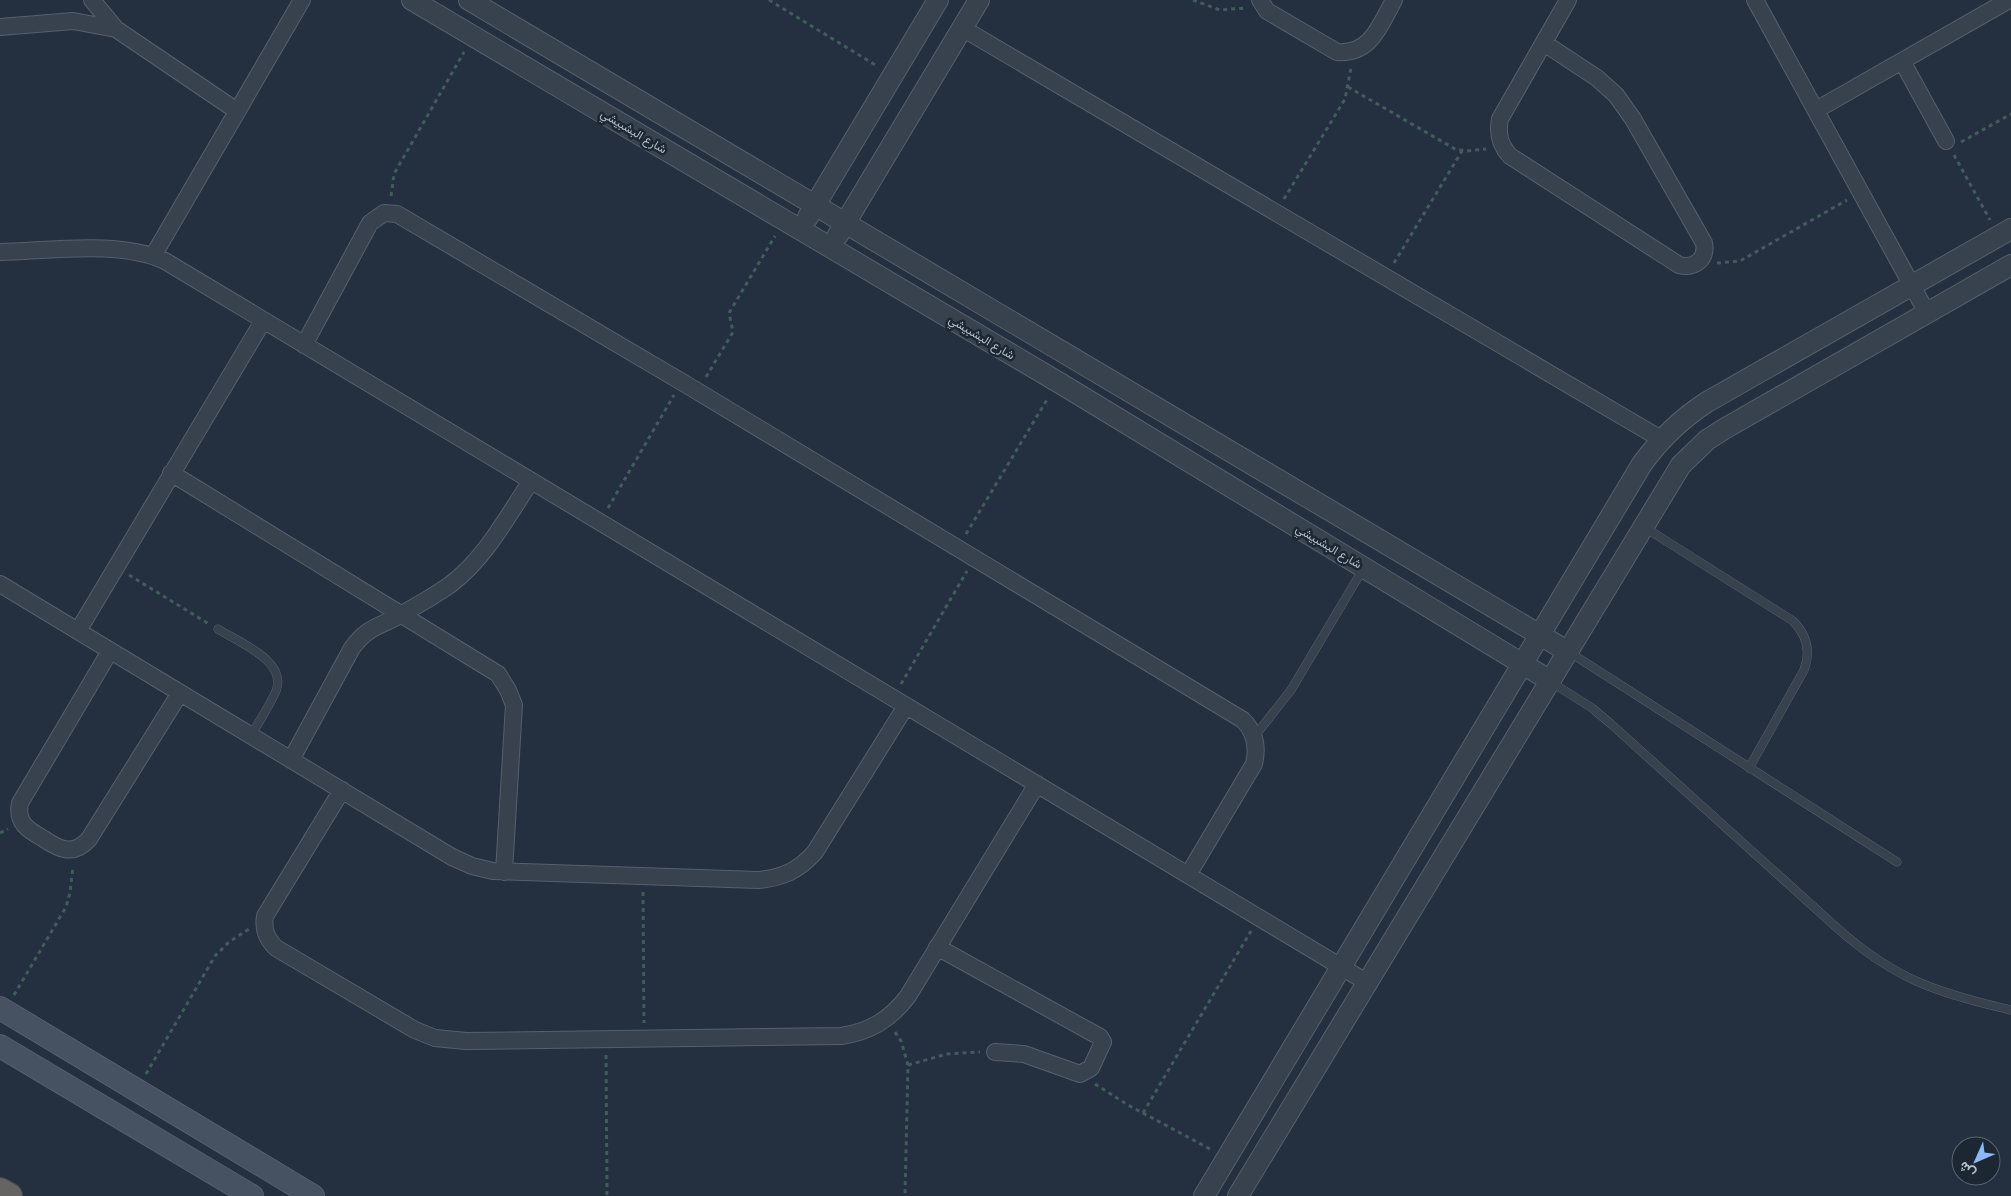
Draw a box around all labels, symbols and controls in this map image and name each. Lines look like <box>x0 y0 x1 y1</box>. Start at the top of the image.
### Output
street label: شارع البشبيشي <box>597 105 670 159</box>
street label: شارع البشبيشي <box>945 311 1018 365</box>
street label: شارع البشبيشي <box>1292 520 1365 574</box>
north arrow <box>1951 1136 2001 1186</box>
text: ش <box>1954 1157 1980 1183</box>

